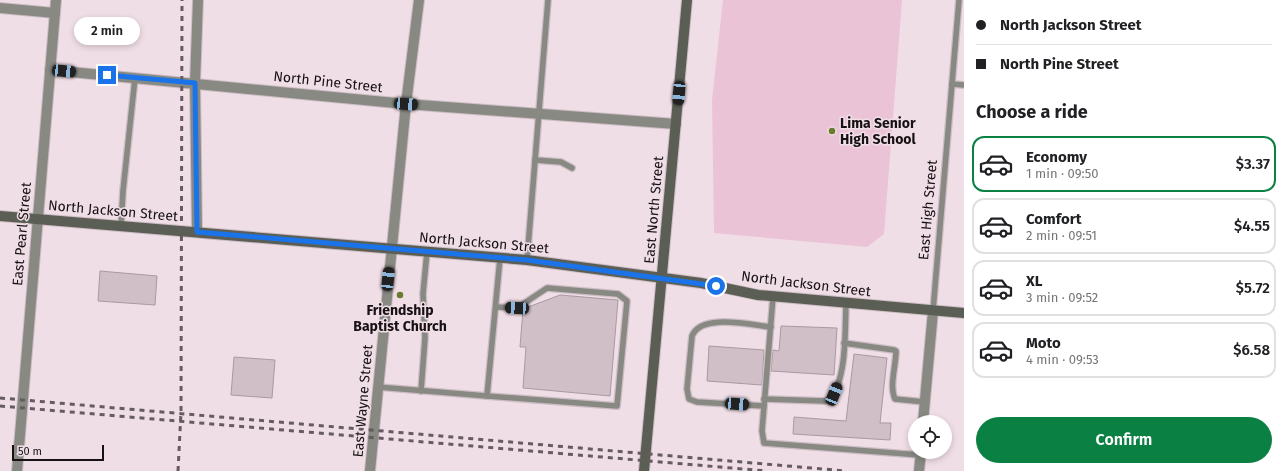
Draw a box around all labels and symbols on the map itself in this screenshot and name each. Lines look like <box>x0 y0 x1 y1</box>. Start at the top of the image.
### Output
callout: 2 min <box>74 17 140 45</box>
car <box>52 64 76 78</box>
route end <box>98 66 116 84</box>
street label: North Pine Street <box>273 68 384 96</box>
car <box>672 81 686 105</box>
car <box>394 97 418 111</box>
place label: Lima Senior High School <box>840 115 917 148</box>
marker: Lima Senior High School <box>827 126 837 136</box>
street label: East North Street <box>641 154 667 265</box>
street label: East High Street <box>915 158 941 261</box>
street label: East Pearl Street <box>9 180 35 287</box>
street label: North Jackson Street <box>47 197 180 225</box>
street label: North Jackson Street <box>418 229 551 257</box>
car <box>381 266 395 292</box>
street label: North Jackson Street <box>740 268 873 300</box>
route start <box>707 277 725 295</box>
marker: Friendship Baptist Church <box>395 290 405 300</box>
car <box>505 301 529 315</box>
place label: Friendship Baptist Church <box>353 302 447 335</box>
street label: East Wayne Street <box>350 343 376 458</box>
car <box>824 381 844 407</box>
car <box>725 397 749 411</box>
scale bar <box>12 443 104 462</box>

